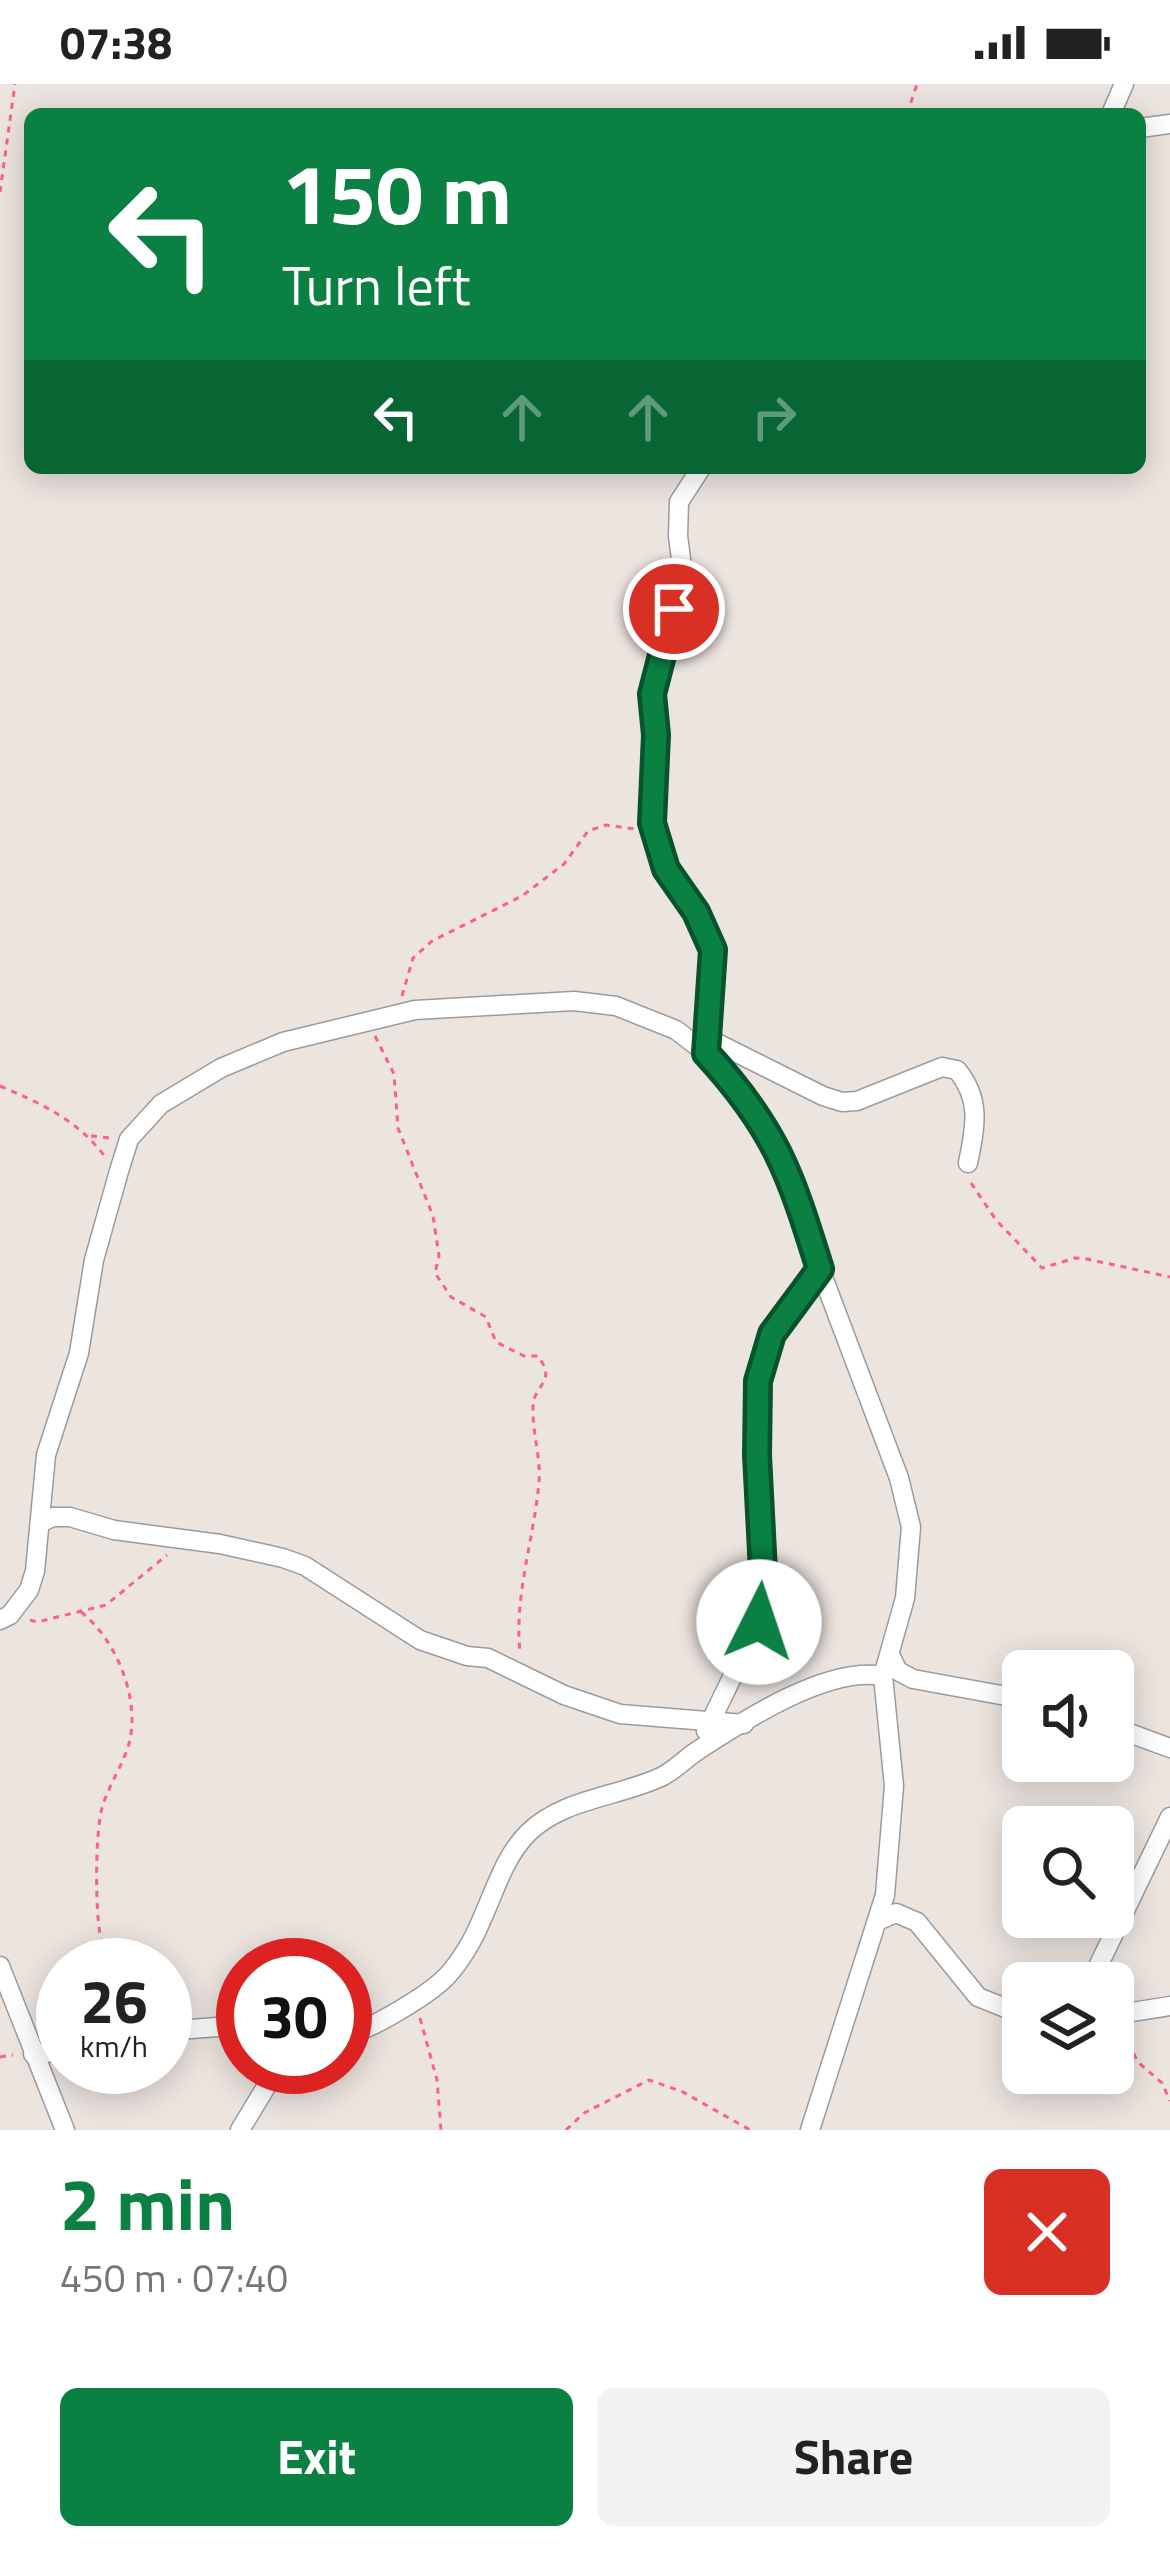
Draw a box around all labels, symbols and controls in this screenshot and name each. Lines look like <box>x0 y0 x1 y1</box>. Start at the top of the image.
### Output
text: 07:38 <box>60 8 172 76</box>
text: 150 m <box>282 129 512 257</box>
icon: left <box>84 156 240 312</box>
text: Turn left <box>282 244 471 326</box>
icon: left <box>363 384 429 450</box>
icon: ahead <box>489 384 555 450</box>
icon: ahead <box>615 384 681 450</box>
icon: right <box>741 384 807 450</box>
pin <box>623 558 725 660</box>
icon: arrive <box>641 576 707 642</box>
position arrow <box>696 1559 822 1685</box>
map controls <box>1002 1650 1134 2094</box>
button: sound <box>1002 1650 1134 1782</box>
button: search <box>1002 1806 1134 1938</box>
speed limit sign: 30 <box>216 1938 372 2094</box>
text: 26 <box>80 1955 148 2046</box>
button: layers <box>1002 1962 1134 2094</box>
text: km/h <box>80 2023 148 2069</box>
text: 2 min <box>60 2148 235 2258</box>
button: close <box>984 2169 1110 2295</box>
text: 450 m · 07:40 <box>60 2248 288 2307</box>
button: Exit <box>60 2388 573 2526</box>
button: Share <box>597 2388 1110 2526</box>

